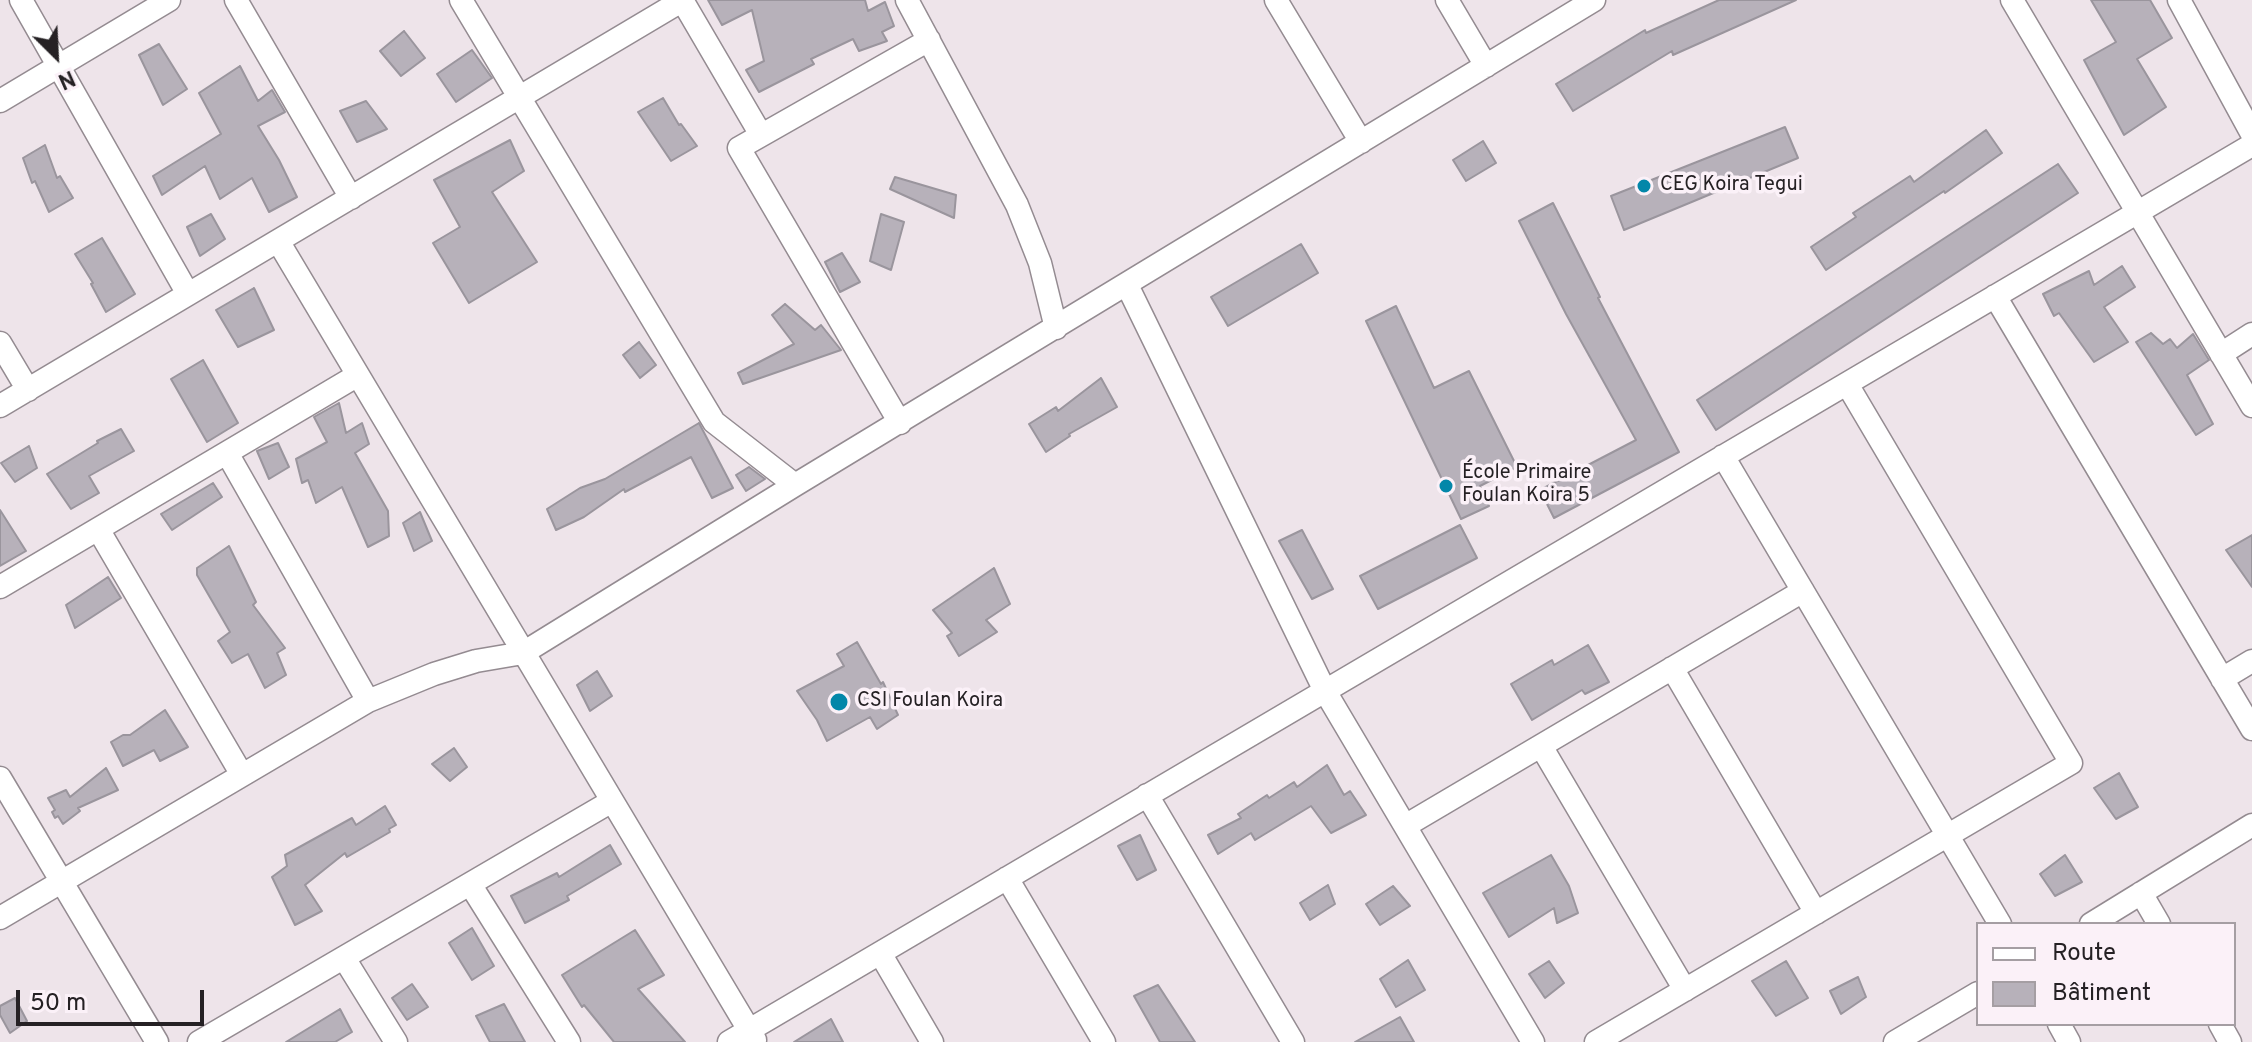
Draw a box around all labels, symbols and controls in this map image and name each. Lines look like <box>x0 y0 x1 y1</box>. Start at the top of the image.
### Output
north arrow <box>16 16 96 96</box>
text: N <box>53 63 79 94</box>
place label: CEG Koira Tegui <box>1660 174 1803 198</box>
marker: CEG Koira Tegui <box>1635 177 1653 195</box>
place label: École Primaire Foulan Koira 5 <box>1462 462 1591 509</box>
marker: École Primaire Foulan Koira 5 <box>1437 477 1455 495</box>
place label: CSI Foulan Koira <box>857 690 1003 714</box>
marker: CSI Foulan Koira <box>828 691 850 713</box>
legend <box>1976 922 2236 1026</box>
text: Route <box>2052 939 2116 969</box>
scale bar <box>20 974 208 1024</box>
text: Bâtiment <box>2052 979 2151 1009</box>
text: 50 m <box>30 989 86 1019</box>

